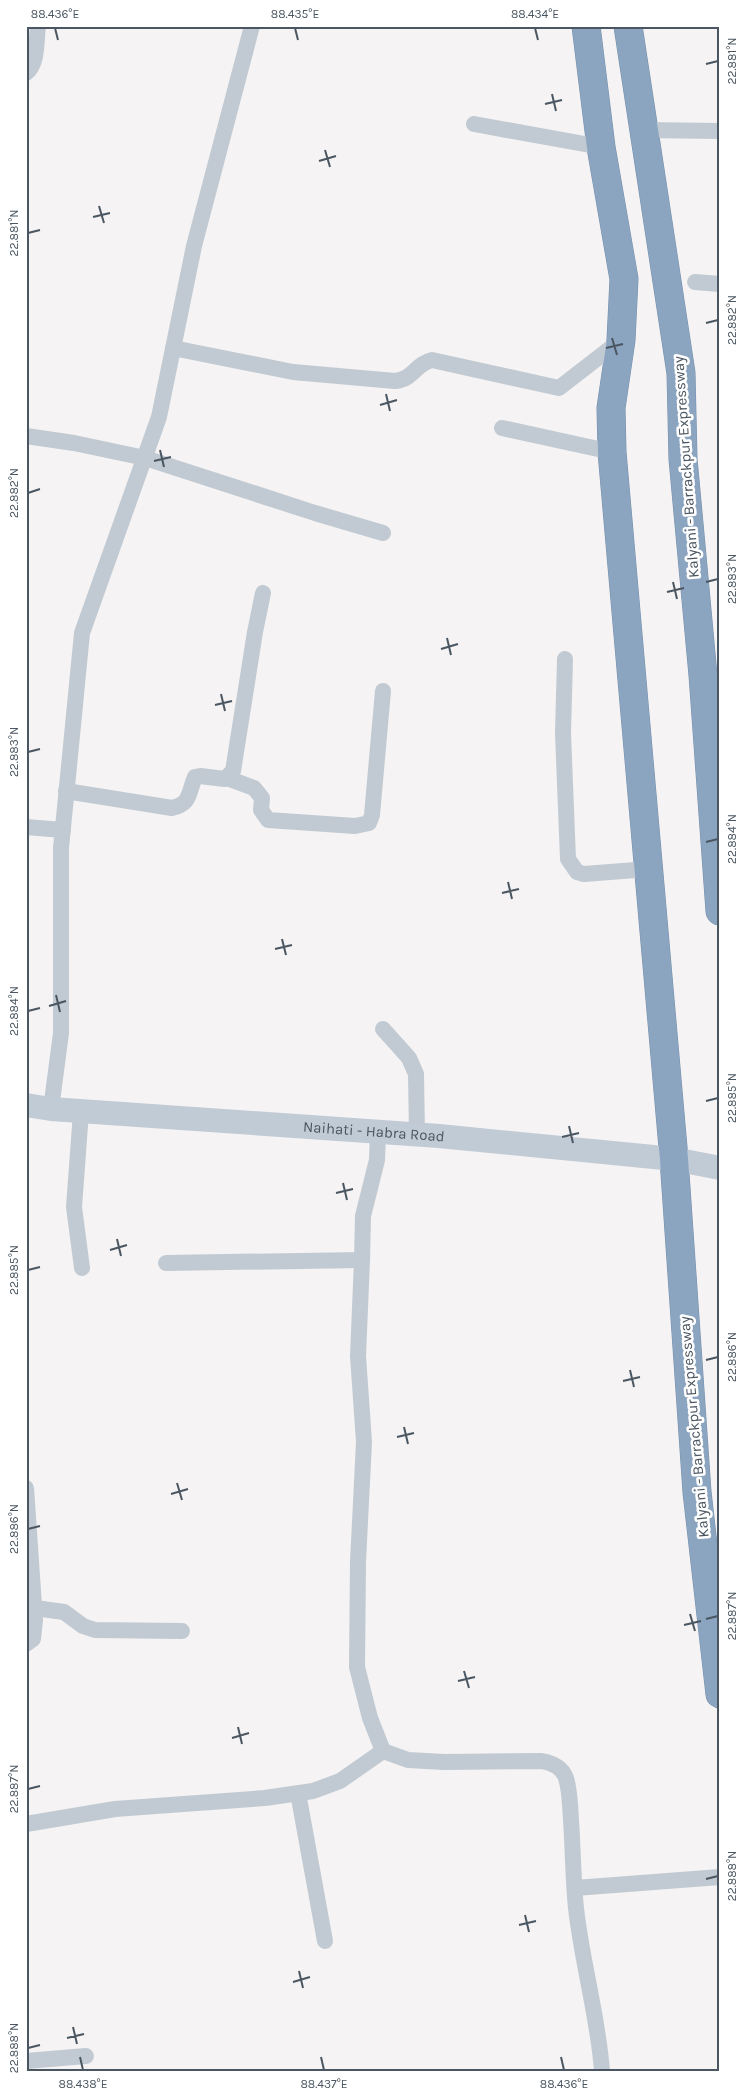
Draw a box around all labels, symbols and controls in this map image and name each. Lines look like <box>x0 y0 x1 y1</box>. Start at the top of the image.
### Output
text: 88.436°E <box>31 7 79 21</box>
text: 88.435°E <box>271 7 319 21</box>
text: 88.434°E <box>511 7 559 21</box>
text: 22.881°N <box>725 37 739 85</box>
text: 22.881°N <box>7 209 21 257</box>
text: 22.882°N <box>725 295 739 345</box>
street label: Kalyani - Barrackpur Expressway <box>669 356 703 578</box>
text: 22.882°N <box>7 468 21 518</box>
text: 22.883°N <box>725 554 739 604</box>
text: 22.883°N <box>7 727 21 777</box>
text: 22.884°N <box>725 814 739 864</box>
text: 22.884°N <box>7 986 21 1036</box>
text: 22.885°N <box>725 1073 739 1123</box>
street label: Naihati - Habra Road <box>303 1118 446 1146</box>
text: 22.885°N <box>7 1245 21 1295</box>
street label: Kalyani - Barrackpur Expressway <box>675 1316 713 1538</box>
text: 22.886°N <box>725 1332 739 1382</box>
text: 22.886°N <box>7 1504 21 1554</box>
text: 22.887°N <box>725 1592 739 1640</box>
text: 22.887°N <box>7 1765 21 1813</box>
text: 22.888°N <box>725 1851 739 1901</box>
text: 22.888°N <box>7 2023 21 2073</box>
text: 88.438°E <box>59 2077 107 2091</box>
text: 88.437°E <box>300 2077 348 2091</box>
text: 88.436°E <box>540 2077 588 2091</box>

